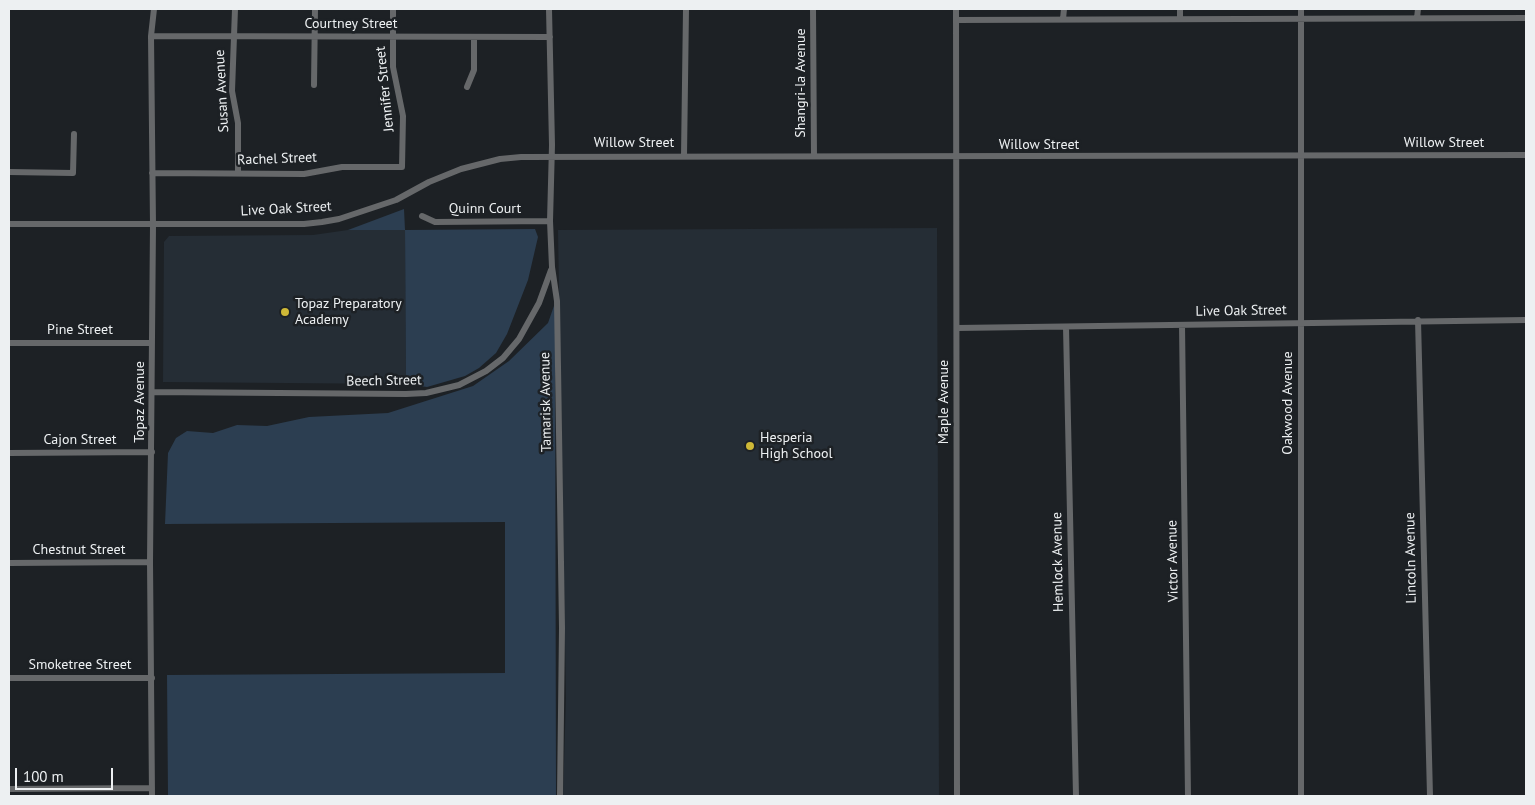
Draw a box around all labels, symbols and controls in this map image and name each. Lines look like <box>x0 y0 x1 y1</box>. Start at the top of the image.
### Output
street label: Courtney Street <box>305 16 397 32</box>
street label: Shangri-la Avenue <box>793 28 809 138</box>
street label: Jennifer Street <box>372 45 398 133</box>
street label: Susan Avenue <box>211 49 233 133</box>
street label: Willow Street <box>594 135 674 151</box>
street label: Willow Street <box>1404 135 1484 151</box>
street label: Willow Street <box>999 137 1079 153</box>
street label: Rachel Street <box>237 149 317 169</box>
street label: Live Oak Street <box>240 198 332 220</box>
street label: Quinn Court <box>449 201 521 217</box>
place label: Topaz Preparatory Academy <box>295 296 402 328</box>
street label: Live Oak Street <box>1195 302 1287 320</box>
marker: Topaz Preparatory Academy <box>279 306 291 318</box>
street label: Pine Street <box>47 322 113 338</box>
street label: Oakwood Avenue <box>1280 351 1296 455</box>
street label: Tamarisk Avenue <box>537 352 555 452</box>
street label: Maple Avenue <box>936 360 952 444</box>
street label: Topaz Avenue <box>132 361 148 443</box>
street label: Beech Street <box>346 372 422 390</box>
place label: Hesperia High School <box>760 430 833 462</box>
street label: Cajon Street <box>43 432 117 448</box>
marker: Hesperia High School <box>744 440 756 452</box>
street label: Hemlock Avenue <box>1049 512 1067 612</box>
street label: Lincoln Avenue <box>1402 512 1420 604</box>
street label: Victor Avenue <box>1164 520 1182 602</box>
street label: Chestnut Street <box>33 542 125 558</box>
street label: Smoketree Street <box>28 657 132 673</box>
scale bar <box>18 758 115 790</box>
text: 100 m <box>23 767 64 786</box>

